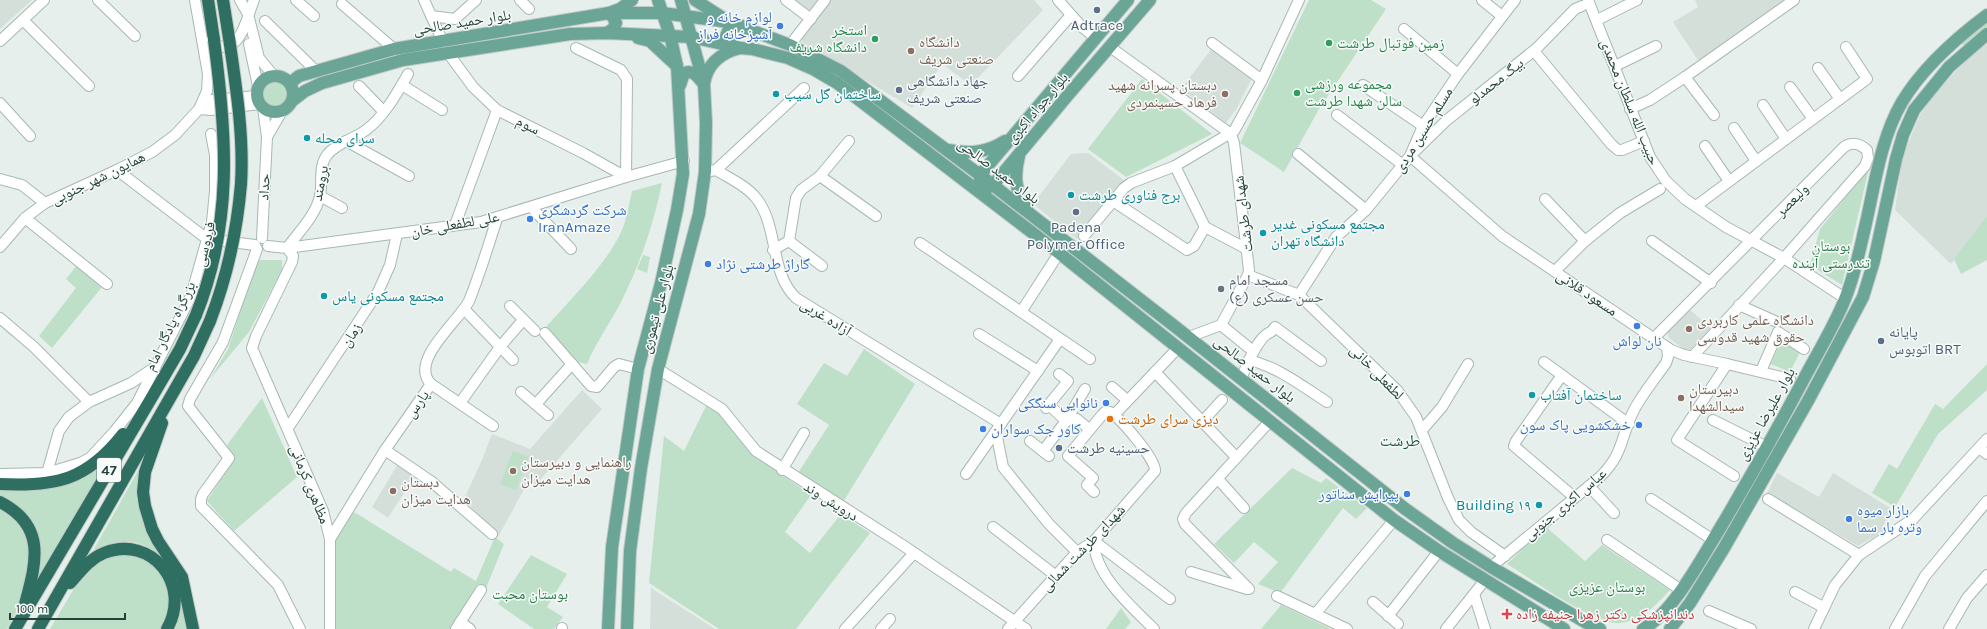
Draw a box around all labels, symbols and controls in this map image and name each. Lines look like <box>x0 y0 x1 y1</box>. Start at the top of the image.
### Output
street label: بلوار حمید صالحی <box>412 5 512 40</box>
marker: Adtrace <box>1092 5 1102 15</box>
place label: لوازم خانه و آشپزخانه فراز <box>697 8 773 43</box>
place label: Adtrace <box>1071 16 1123 34</box>
marker: لوازم خانه و آشپزخانه فراز <box>775 21 785 31</box>
place label: استخر دانشگاه شریف <box>789 21 867 56</box>
place label: دانشگاه صنعتی شریف <box>919 33 994 69</box>
marker: استخر دانشگاه شریف <box>870 34 880 44</box>
place label: زمین فوتبال طرشت <box>1337 34 1445 53</box>
street label: حبیب الله سلطان محمدی <box>1596 36 1664 168</box>
marker: زمین فوتبال طرشت <box>1324 38 1334 48</box>
marker: دانشگاه صنعتی شریف <box>906 46 916 56</box>
street label: بیگ محمدلو <box>1465 54 1527 108</box>
street label: بلوار جواد اکبری <box>1002 69 1073 148</box>
place label: جهاد دانشگاهی صنعتی شریف <box>907 72 989 108</box>
place label: مجموعه ورزشی سالن شهدا طرشت <box>1305 75 1402 111</box>
place label: دبستان پسرانه شهيد فرهاد حسينمردی <box>1108 76 1217 112</box>
street label: مسلم حسین مردی <box>1390 84 1457 177</box>
place label: ساختمان گل سیب <box>784 85 881 104</box>
marker: جهاد دانشگاهی صنعتی شریف <box>894 85 904 95</box>
marker: مجموعه ورزشی سالن شهدا طرشت <box>1292 88 1302 98</box>
marker: ساختمان گل سیب <box>771 89 781 99</box>
marker: دبستان پسرانه شهيد فرهاد حسينمردی <box>1220 89 1230 99</box>
street label: سوم <box>513 111 543 139</box>
place label: سرای محله <box>315 129 375 148</box>
marker: سرای محله <box>302 133 312 143</box>
street label: بلوار حمید صالحی <box>954 134 1044 209</box>
street label: همایون‌ شهر جنوبی <box>48 147 149 210</box>
street label: برومند <box>308 164 332 202</box>
street label: حداد <box>254 173 274 201</box>
street label: شهدای طرشت <box>1229 174 1258 253</box>
street label: ولیعصر <box>1771 180 1812 221</box>
place label: برج فناوری طرشت <box>1079 186 1181 205</box>
marker: برج فناوری طرشت <box>1066 190 1076 200</box>
place label: شرکت گردشگری IranAmaze <box>538 201 627 236</box>
street label: علی لطفعلی خان <box>409 207 501 242</box>
marker: Padena Polymer Office <box>1071 207 1081 217</box>
marker: شرکت گردشگری IranAmaze <box>525 214 535 224</box>
place label: مجتمع مسکونی غدیر دانشگاه تهران <box>1270 215 1385 251</box>
place label: Padena Polymer Office <box>1027 218 1125 253</box>
street label: فردوسی <box>191 220 220 269</box>
marker: مجتمع مسکونی غدیر دانشگاه تهران <box>1258 228 1268 238</box>
park label: بوستان تندرستی آینده <box>1792 237 1871 273</box>
place label: گاراژ طرشتی نژاد <box>716 255 810 274</box>
marker: گاراژ طرشتی نژاد <box>703 259 713 269</box>
street label: بلوار علی تیموری <box>636 262 679 356</box>
street label: مسعود قلانی <box>1553 266 1621 321</box>
place label: مسجد امام حسن عسکری (ع) <box>1229 271 1324 307</box>
street label: بزرگراه یادگار امام <box>141 278 200 374</box>
marker: مسجد امام حسن عسکری (ع) <box>1216 284 1226 294</box>
place label: مجتمع مسکونی یاس <box>332 287 444 306</box>
marker: مجتمع مسکونی یاس <box>319 291 329 301</box>
street label: آزاده غربی <box>797 294 856 341</box>
place label: دانشگاه علمی کاربردی حقوق شهید قدوسی <box>1697 311 1814 347</box>
street label: زمان <box>337 319 366 351</box>
marker: نان لواش <box>1632 321 1642 331</box>
place label: پایانه اتوبوس BRT <box>1889 323 1961 359</box>
marker: دانشگاه علمی کاربردی حقوق شهید قدوسی <box>1684 324 1694 334</box>
street label: بلوار حمید صالحی <box>1210 332 1299 407</box>
place label: نان لواش <box>1612 332 1662 351</box>
marker: پایانه اتوبوس BRT <box>1876 336 1886 346</box>
street label: لطفعلی خانی <box>1346 341 1408 404</box>
street label: بلوار علیرضا عزیزی <box>1733 364 1800 464</box>
place label: دبيرستان سیدالشهدا <box>1689 380 1745 415</box>
place label: ساختمان آفتاب <box>1540 386 1622 405</box>
street label: پارس <box>401 387 434 422</box>
marker: ساختمان آفتاب <box>1527 390 1537 400</box>
marker: دبيرستان سیدالشهدا <box>1676 393 1686 403</box>
place label: نانوایی سنگکی <box>1018 394 1098 413</box>
marker: نانوایی سنگکی <box>1101 398 1111 408</box>
place label: دیزی سرای طرشت <box>1118 410 1219 429</box>
marker: دیزی سرای طرشت <box>1105 414 1115 424</box>
place label: خشکشویی پاک سون <box>1520 416 1631 435</box>
place label: کاور جک سواران <box>991 420 1081 439</box>
marker: خشکشویی پاک سون <box>1634 420 1644 430</box>
marker: کاور جک سواران <box>978 424 988 434</box>
district label: طرشت <box>1380 431 1420 450</box>
place label: حسینیه طرشت <box>1067 439 1151 457</box>
street label: مظاهری کرمانی <box>285 442 334 527</box>
marker: حسینیه طرشت <box>1054 443 1064 453</box>
place label: راهنمایی و دبیرستان هدایت میزان <box>521 453 632 489</box>
road number: 47 <box>97 458 121 482</box>
street label: عباس اکبری جنوبی <box>1520 464 1611 545</box>
marker: راهنمایی و دبیرستان هدایت میزان <box>508 466 518 476</box>
place label: دبستان هدایت میزان <box>401 473 471 509</box>
street label: درویش‌ وند <box>800 477 862 526</box>
place label: پیرایش سناتور <box>1318 485 1399 504</box>
marker: دبستان هدایت میزان <box>388 486 398 496</box>
marker: پیرایش سناتور <box>1402 489 1412 499</box>
place label: Building ۱۹ <box>1456 496 1531 514</box>
marker: Building ۱۹ <box>1534 500 1544 510</box>
street label: شهدای طرشت شمالی <box>1037 501 1130 596</box>
place label: بازار میوه وتره بار سما <box>1857 501 1922 536</box>
marker: بازار میوه وتره بار سما <box>1844 514 1854 524</box>
park label: بوستان عزیزی <box>1569 578 1645 597</box>
park label: بوستان محبت <box>492 585 568 604</box>
scale bar <box>10 595 125 621</box>
text: 100 m <box>16 602 48 616</box>
place label: دندانپزشکی دکتر زهرا حنیفه زاده <box>1516 605 1694 624</box>
marker: دندانپزشکی دکتر زهرا حنیفه زاده <box>1501 608 1513 620</box>

